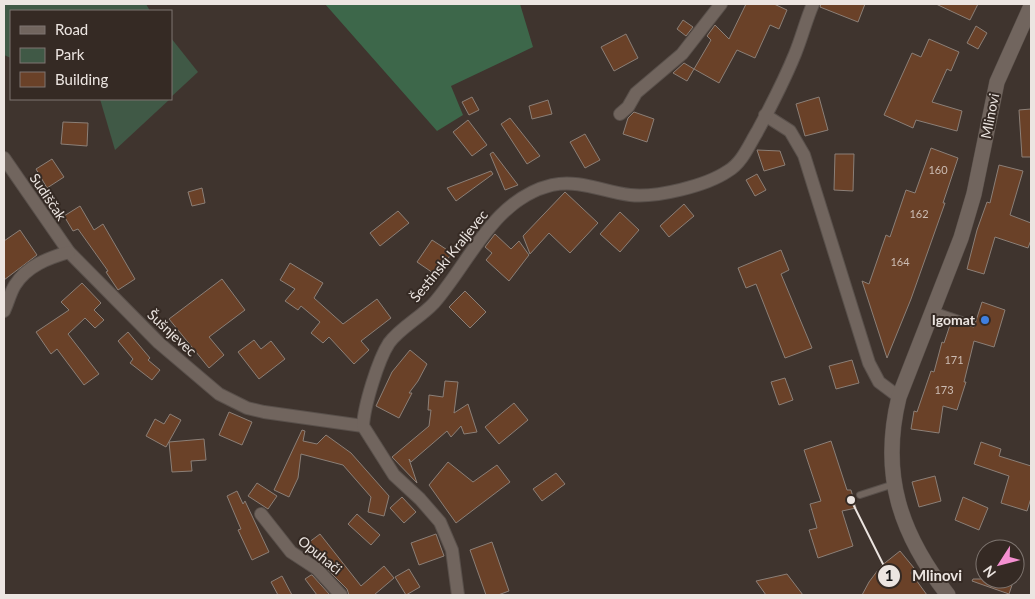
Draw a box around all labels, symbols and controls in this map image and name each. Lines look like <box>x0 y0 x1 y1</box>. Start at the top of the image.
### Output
legend <box>10 10 172 100</box>
text: Road <box>55 20 88 38</box>
text: Park <box>55 45 85 63</box>
text: Building <box>55 70 108 88</box>
street label: Mlinovi <box>977 92 1002 140</box>
house number: 160 <box>928 163 948 176</box>
street label: Sudiščak <box>26 170 71 224</box>
street label: Šestinski Kraljevec <box>406 206 491 305</box>
house number: 162 <box>909 207 929 220</box>
house number: 164 <box>890 255 910 268</box>
street label: Šušnjevec <box>144 306 201 360</box>
place label: Igomat <box>932 311 976 328</box>
marker: Igomat <box>979 314 991 326</box>
house number: 171 <box>944 353 964 366</box>
house number: 173 <box>934 383 954 396</box>
street label: Opuhači <box>295 532 346 577</box>
north arrow <box>975 539 1025 589</box>
callout: Mlinovi <box>877 561 972 591</box>
text: N <box>979 563 999 581</box>
text: 1 <box>885 566 893 584</box>
text: Mlinovi <box>912 566 962 584</box>

